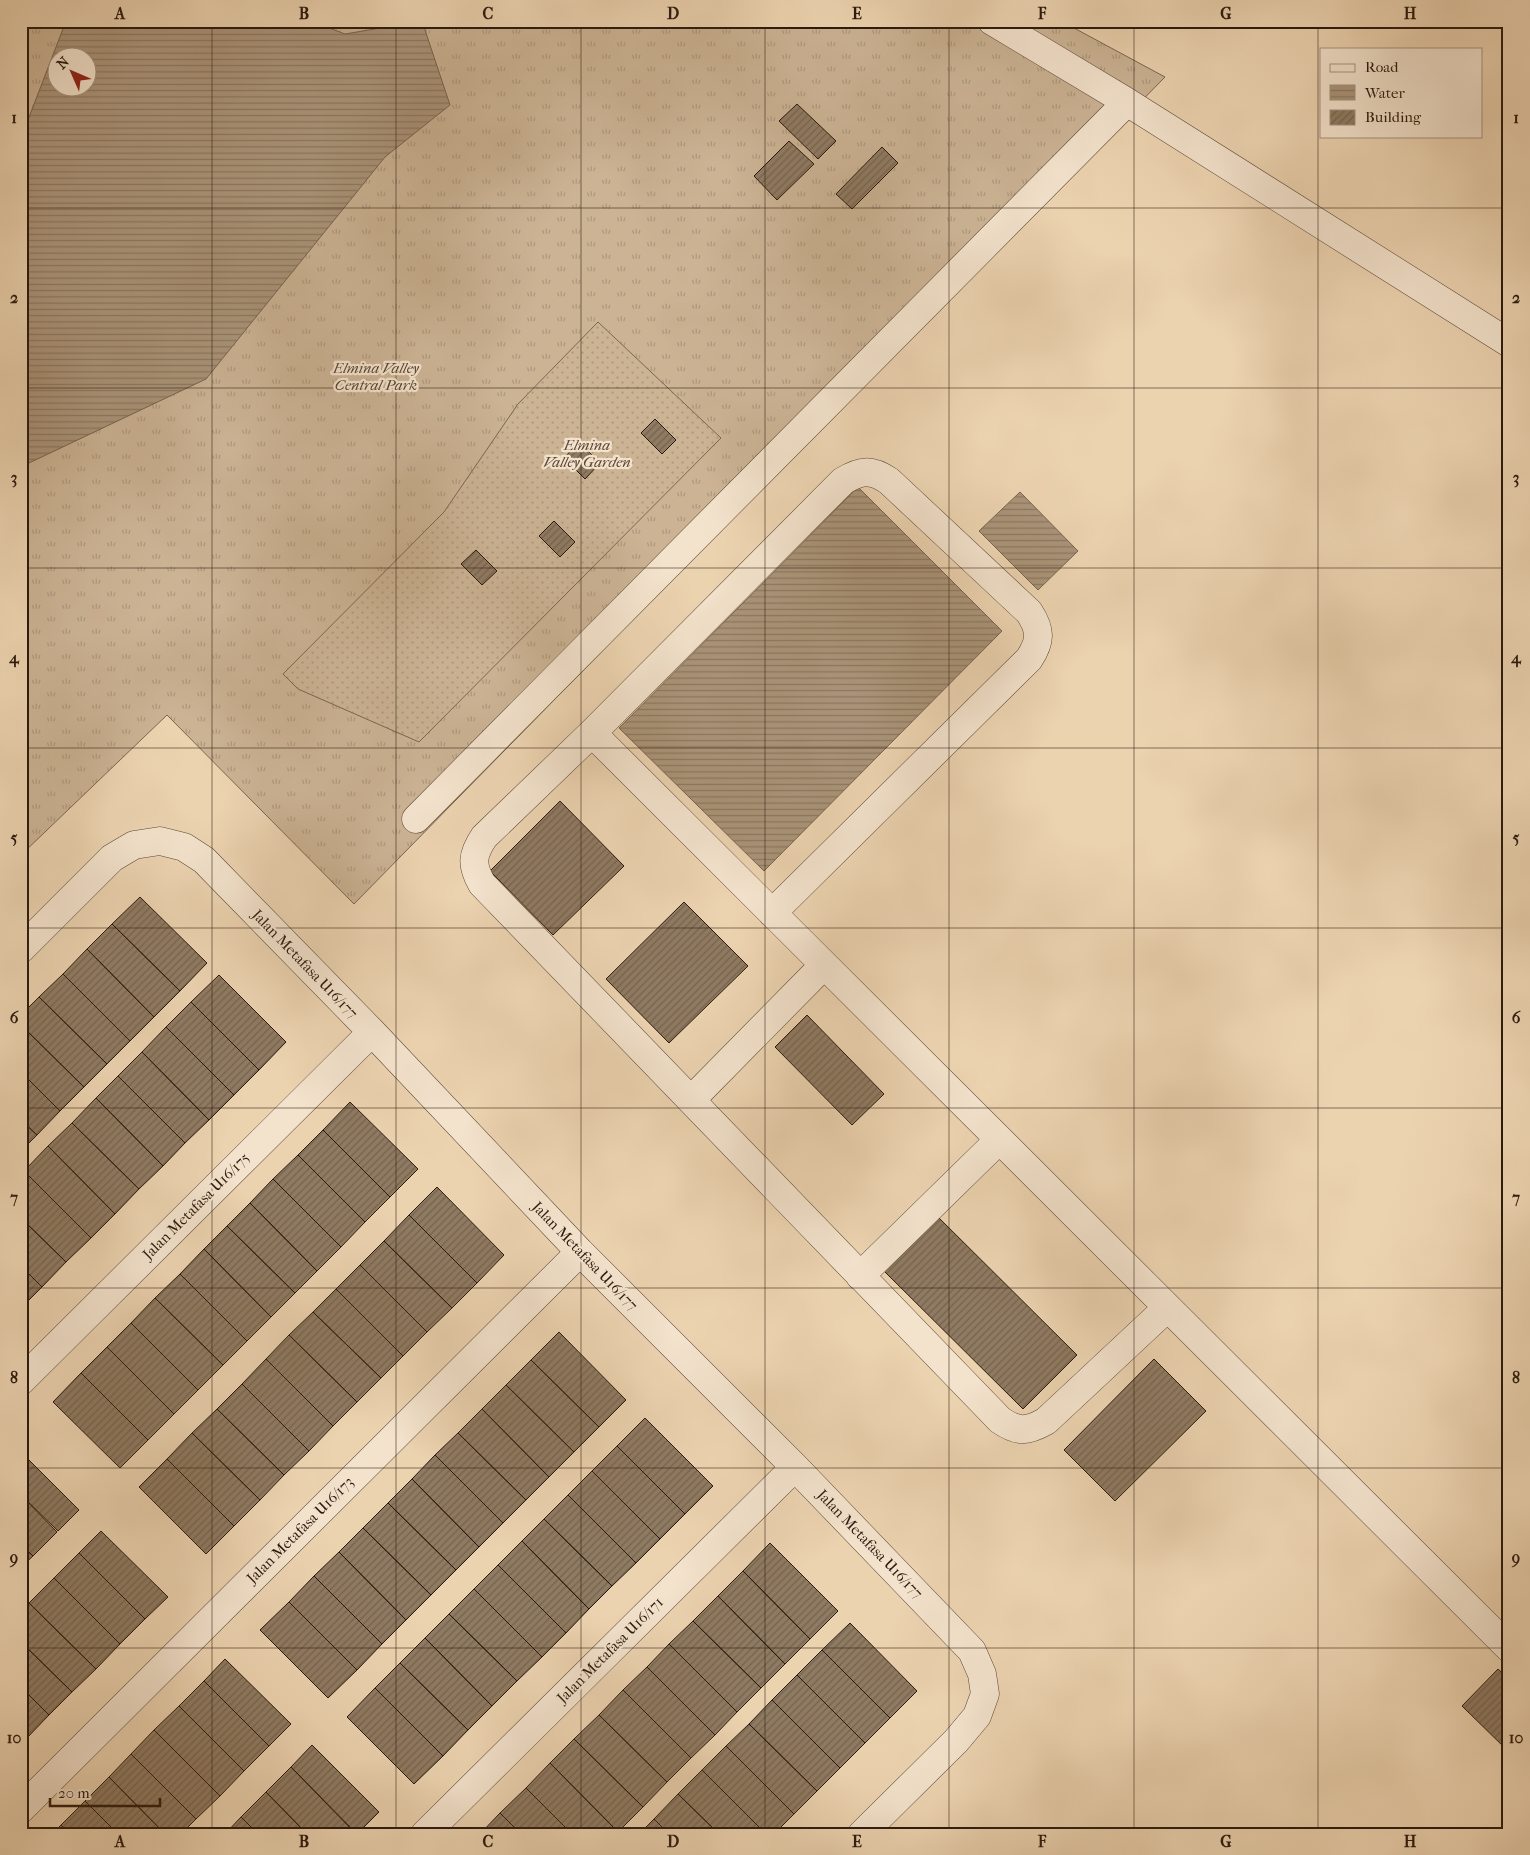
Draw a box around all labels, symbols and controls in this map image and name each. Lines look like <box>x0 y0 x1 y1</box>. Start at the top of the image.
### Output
text: A <box>114 4 126 23</box>
text: B <box>299 4 309 23</box>
text: C <box>483 4 494 23</box>
text: D <box>667 4 679 23</box>
text: E <box>852 4 862 23</box>
text: F <box>1037 4 1047 23</box>
text: G <box>1220 4 1232 23</box>
text: H <box>1404 4 1417 23</box>
north arrow <box>48 48 98 98</box>
legend <box>1320 48 1482 138</box>
text: N <box>53 53 73 73</box>
text: Road <box>1365 58 1399 76</box>
text: Water <box>1364 84 1405 102</box>
text: 1 <box>11 108 17 127</box>
text: Building <box>1365 108 1422 126</box>
text: 1 <box>1513 108 1519 127</box>
text: 2 <box>10 288 18 307</box>
text: 2 <box>1512 288 1520 307</box>
park label: Elmina Valley Central Park <box>332 359 420 394</box>
park label: Elmina Valley Garden <box>543 436 631 471</box>
text: 3 <box>11 468 17 488</box>
text: 3 <box>1513 468 1519 488</box>
text: 4 <box>8 648 20 668</box>
text: 4 <box>1510 648 1522 668</box>
text: 5 <box>11 828 18 847</box>
text: 5 <box>1513 828 1520 847</box>
street label: Jalan Metafasa U16/177 <box>248 905 362 1022</box>
text: 6 <box>10 1008 19 1027</box>
text: 6 <box>1512 1008 1521 1027</box>
street label: Jalan Metafasa U16/175 <box>138 1149 253 1264</box>
text: 7 <box>9 1188 18 1207</box>
text: 7 <box>1511 1188 1520 1207</box>
street label: Jalan Metafasa U16/177 <box>528 1197 642 1314</box>
text: 8 <box>10 1368 18 1387</box>
text: 8 <box>1512 1368 1520 1387</box>
street label: Jalan Metafasa U16/173 <box>242 1473 357 1588</box>
street label: Jalan Metafasa U16/177 <box>813 1485 927 1602</box>
text: 9 <box>9 1548 18 1568</box>
text: 9 <box>1511 1548 1520 1568</box>
street label: Jalan Metafasa U16/171 <box>552 1593 667 1708</box>
text: 10 <box>7 1728 21 1747</box>
text: 10 <box>1509 1728 1523 1747</box>
scale bar <box>50 1775 160 1807</box>
text: 20 m <box>58 1784 90 1802</box>
text: A <box>114 1832 126 1851</box>
text: B <box>299 1832 309 1851</box>
text: C <box>483 1832 494 1851</box>
text: D <box>667 1832 679 1851</box>
text: E <box>852 1832 862 1851</box>
text: F <box>1037 1832 1047 1851</box>
text: G <box>1220 1832 1232 1851</box>
text: H <box>1404 1832 1417 1851</box>

